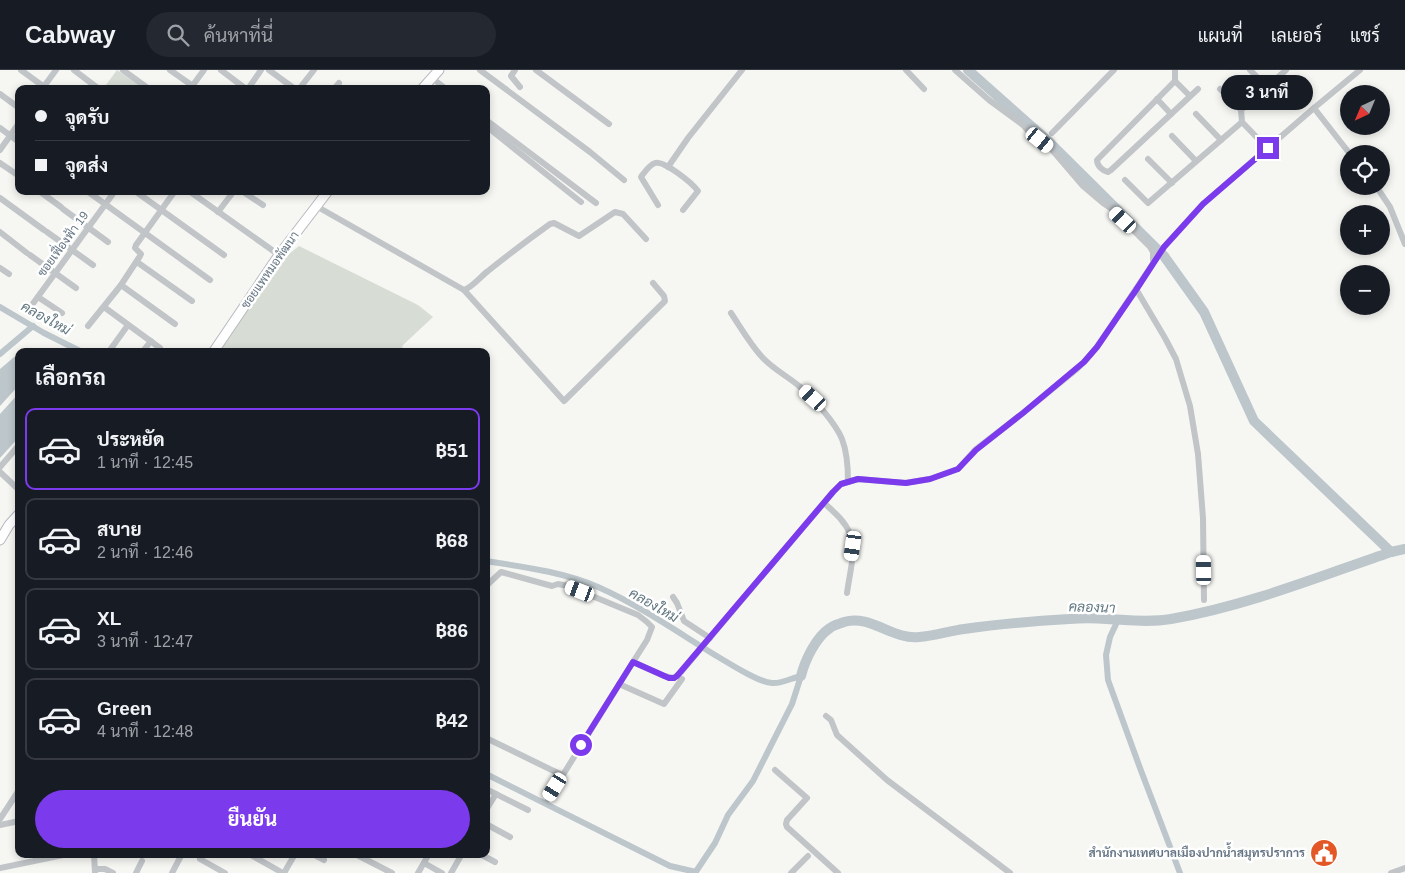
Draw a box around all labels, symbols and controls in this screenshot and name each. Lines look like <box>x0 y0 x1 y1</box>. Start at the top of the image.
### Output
search box <box>146 12 496 57</box>
text: Cabway <box>25 21 116 48</box>
icon: search <box>164 21 192 49</box>
text: ค้นหาที่นี่ <box>204 25 273 46</box>
text: แผนที่ <box>1198 26 1243 46</box>
text: เลเยอร์ <box>1271 26 1322 46</box>
text: แชร์ <box>1350 26 1380 46</box>
callout: 3 นาที <box>1222 75 1314 110</box>
text: 3 นาที <box>1246 84 1288 101</box>
north arrow <box>1340 85 1390 135</box>
map controls <box>1340 85 1390 315</box>
text: จุดรับ <box>65 107 109 128</box>
car <box>1023 125 1056 155</box>
route end <box>1257 137 1279 159</box>
button: locate <box>1340 145 1390 195</box>
text: จุดส่ง <box>65 155 108 176</box>
car <box>1106 204 1139 236</box>
button: + <box>1340 205 1390 255</box>
street label: ซอยเฟื่องฟ้า 19 <box>31 206 92 279</box>
street label: ซอยแพหมอพัฒนา <box>238 229 302 311</box>
button: − <box>1340 265 1390 315</box>
water label: คลองใหม่ <box>18 298 74 339</box>
text: เลือกรถ <box>35 365 106 390</box>
car <box>796 382 829 414</box>
icon: car <box>37 427 82 472</box>
text: ประหยัด <box>97 429 165 450</box>
text: ฿51 <box>435 440 468 461</box>
text: 1 นาที · 12:45 <box>97 454 193 471</box>
icon: car <box>37 517 82 562</box>
text: สบาย <box>97 519 142 540</box>
text: ฿68 <box>435 530 468 551</box>
car <box>843 530 862 562</box>
text: 2 นาที · 12:46 <box>97 544 193 561</box>
car <box>1196 555 1211 585</box>
car <box>563 579 596 603</box>
water label: คลองใหม่ <box>627 585 682 626</box>
water label: คลองนา <box>1068 598 1116 616</box>
icon: car <box>37 607 82 652</box>
text: XL <box>97 608 121 629</box>
text: ฿86 <box>435 620 468 641</box>
text: 3 นาที · 12:47 <box>97 633 193 650</box>
icon: car <box>37 697 82 742</box>
text: Green <box>97 698 152 719</box>
text: ฿42 <box>435 710 468 731</box>
text: 4 นาที · 12:48 <box>97 723 193 740</box>
route start <box>570 734 592 756</box>
car <box>540 770 569 804</box>
button: ยืนยัน <box>35 790 470 848</box>
public building icon: สำนักงานเทศบาลเมืองปากน้ำสมุทรปราการ <box>1309 838 1339 868</box>
place label: สำนักงานเทศบาลเมืองปากน้ำสมุทรปราการ <box>1088 842 1305 861</box>

